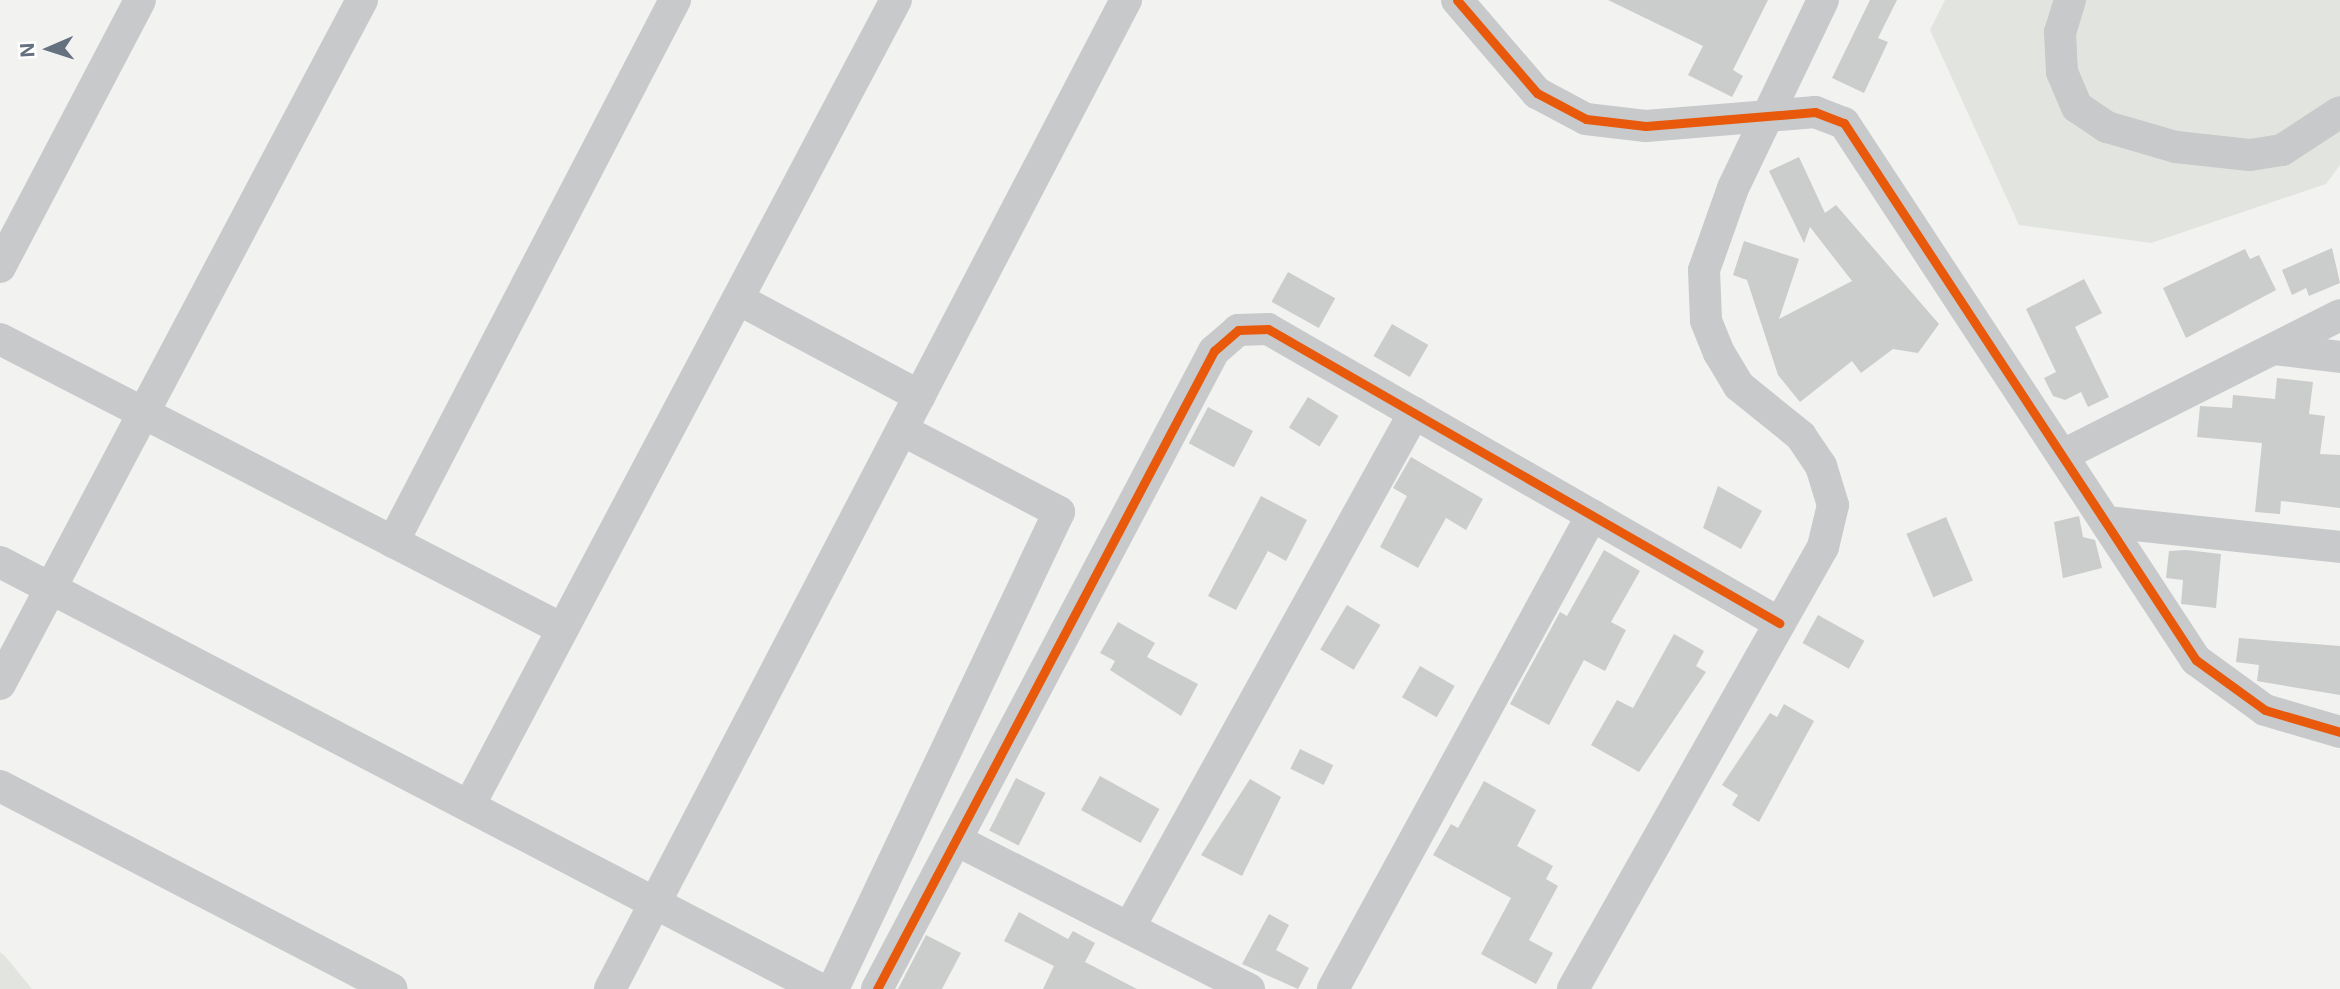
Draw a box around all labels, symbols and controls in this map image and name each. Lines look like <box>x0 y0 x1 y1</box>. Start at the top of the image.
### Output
north arrow <box>14 14 84 84</box>
text: N <box>16 42 39 58</box>

